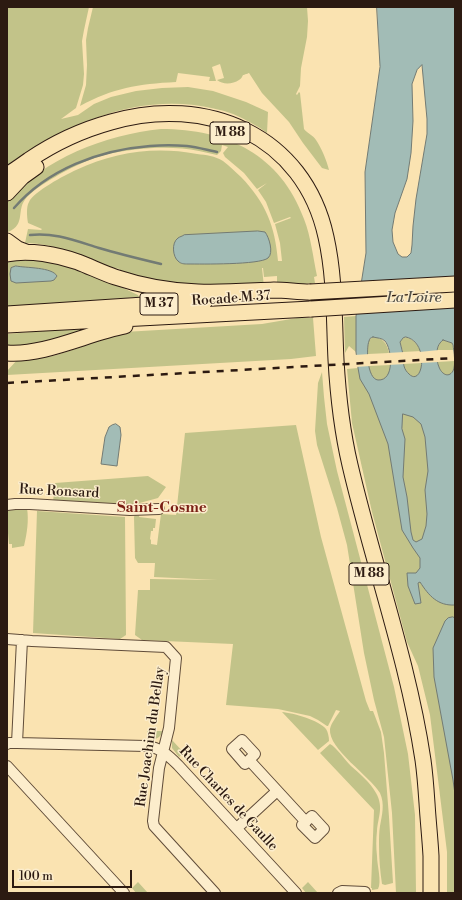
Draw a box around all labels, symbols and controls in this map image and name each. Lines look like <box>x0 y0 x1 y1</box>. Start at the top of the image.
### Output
road number: M 88 <box>210 122 250 144</box>
street label: Rocade M 37 <box>191 288 271 310</box>
water label: La Loire <box>387 289 441 307</box>
road number: M 37 <box>140 293 178 315</box>
street label: Rue Ronsard <box>18 482 100 502</box>
district label: Saint-Cosme <box>117 499 207 517</box>
road number: M 88 <box>349 563 389 585</box>
street label: Rue Joachim du Bellay <box>133 666 169 808</box>
street label: Rue Charles de Gaulle <box>175 743 281 855</box>
scale bar <box>14 862 134 888</box>
text: 100 m <box>19 869 53 884</box>

